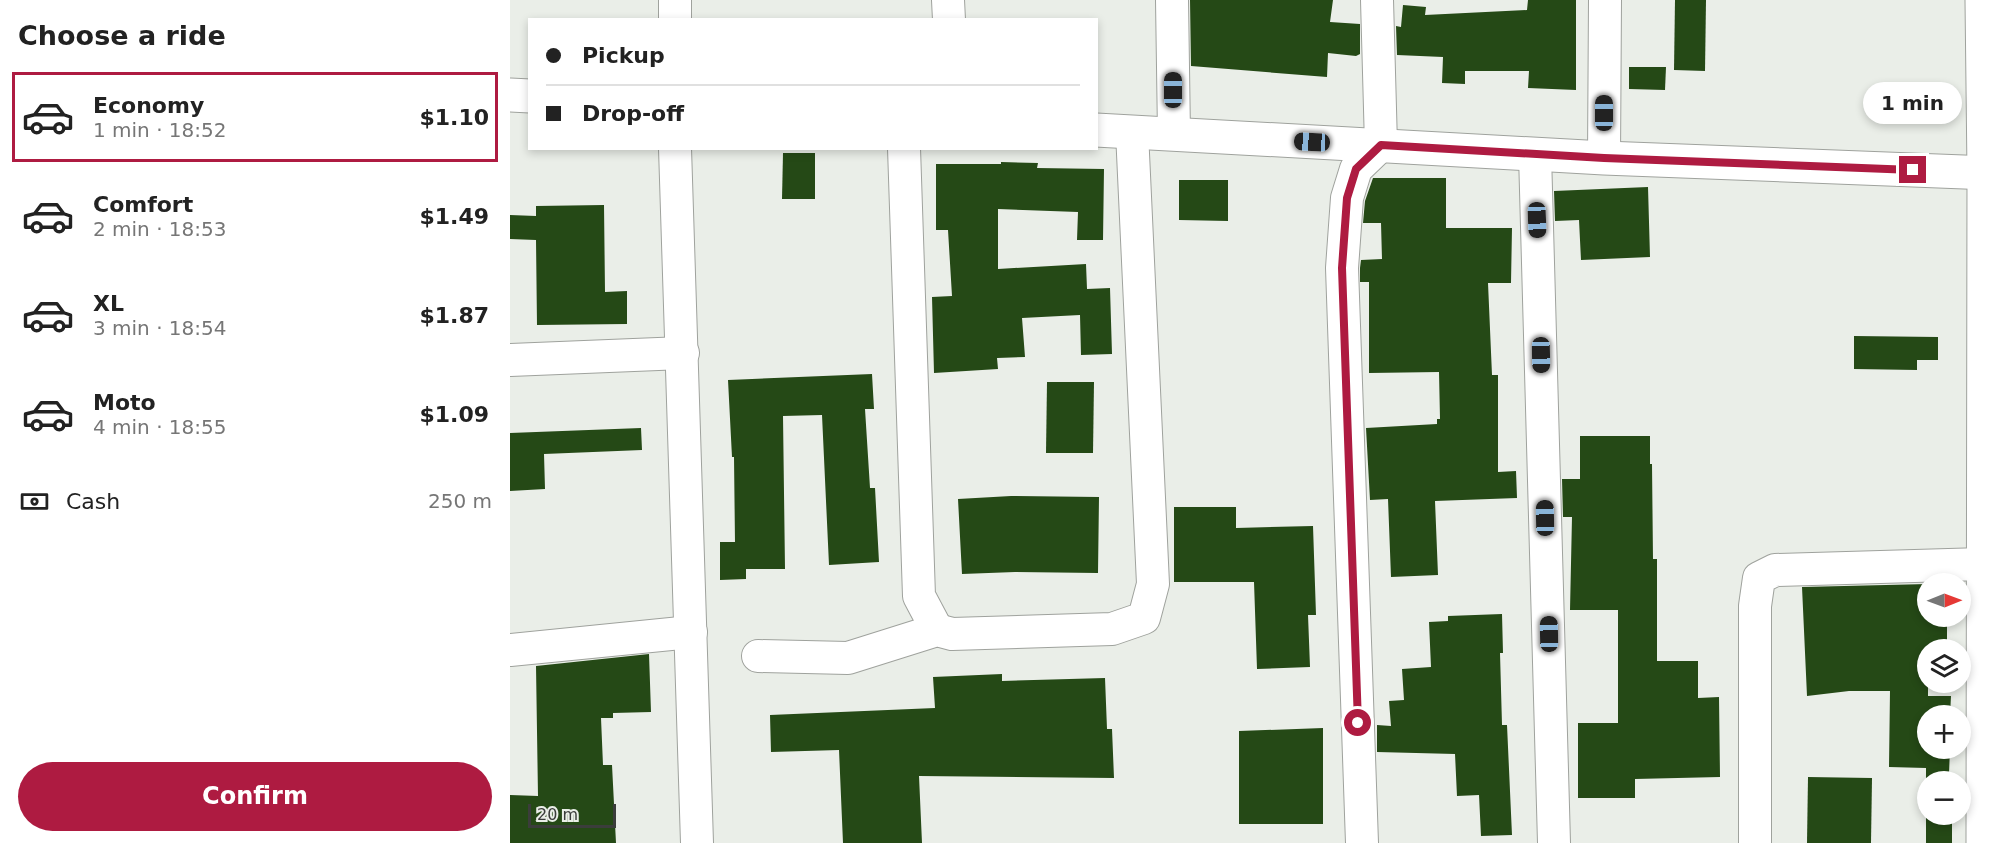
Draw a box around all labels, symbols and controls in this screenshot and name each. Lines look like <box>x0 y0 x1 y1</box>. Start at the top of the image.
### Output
text: Choose a ride <box>18 20 226 51</box>
text: Pickup <box>582 43 665 68</box>
car <box>1164 72 1182 108</box>
callout: 1 min <box>1864 83 1962 125</box>
icon: car <box>21 90 75 144</box>
text: 1 min <box>1881 91 1944 115</box>
text: Economy <box>93 93 204 118</box>
car <box>1595 95 1613 131</box>
text: Drop-off <box>582 101 684 126</box>
text: $1.10 <box>419 105 489 130</box>
text: 1 min · 18:52 <box>93 118 227 142</box>
car <box>1294 132 1330 152</box>
route end <box>1899 156 1926 183</box>
icon: car <box>21 189 75 243</box>
text: Comfort <box>93 192 193 217</box>
car <box>1527 202 1547 238</box>
text: $1.49 <box>419 204 489 229</box>
text: 2 min · 18:53 <box>93 217 227 241</box>
icon: car <box>21 288 75 342</box>
text: XL <box>93 291 124 316</box>
text: $1.87 <box>419 303 489 328</box>
text: 3 min · 18:54 <box>93 316 227 340</box>
car <box>1532 337 1550 373</box>
icon: car <box>21 387 75 441</box>
text: Moto <box>93 390 156 415</box>
text: $1.09 <box>419 402 489 427</box>
text: 4 min · 18:55 <box>93 415 227 439</box>
icon: cash <box>18 485 51 518</box>
text: Cash <box>66 489 120 514</box>
text: 250 m <box>428 489 492 513</box>
car <box>1536 500 1554 536</box>
north arrow <box>1917 573 1971 627</box>
map controls <box>1917 573 1971 825</box>
car <box>1540 616 1558 652</box>
button: layers <box>1917 639 1971 693</box>
button: + <box>1917 705 1971 759</box>
route start <box>1344 709 1371 736</box>
button: Confirm <box>18 762 492 831</box>
button: − <box>1917 771 1971 825</box>
scale bar <box>528 801 616 828</box>
text: 20 m <box>537 805 578 824</box>

